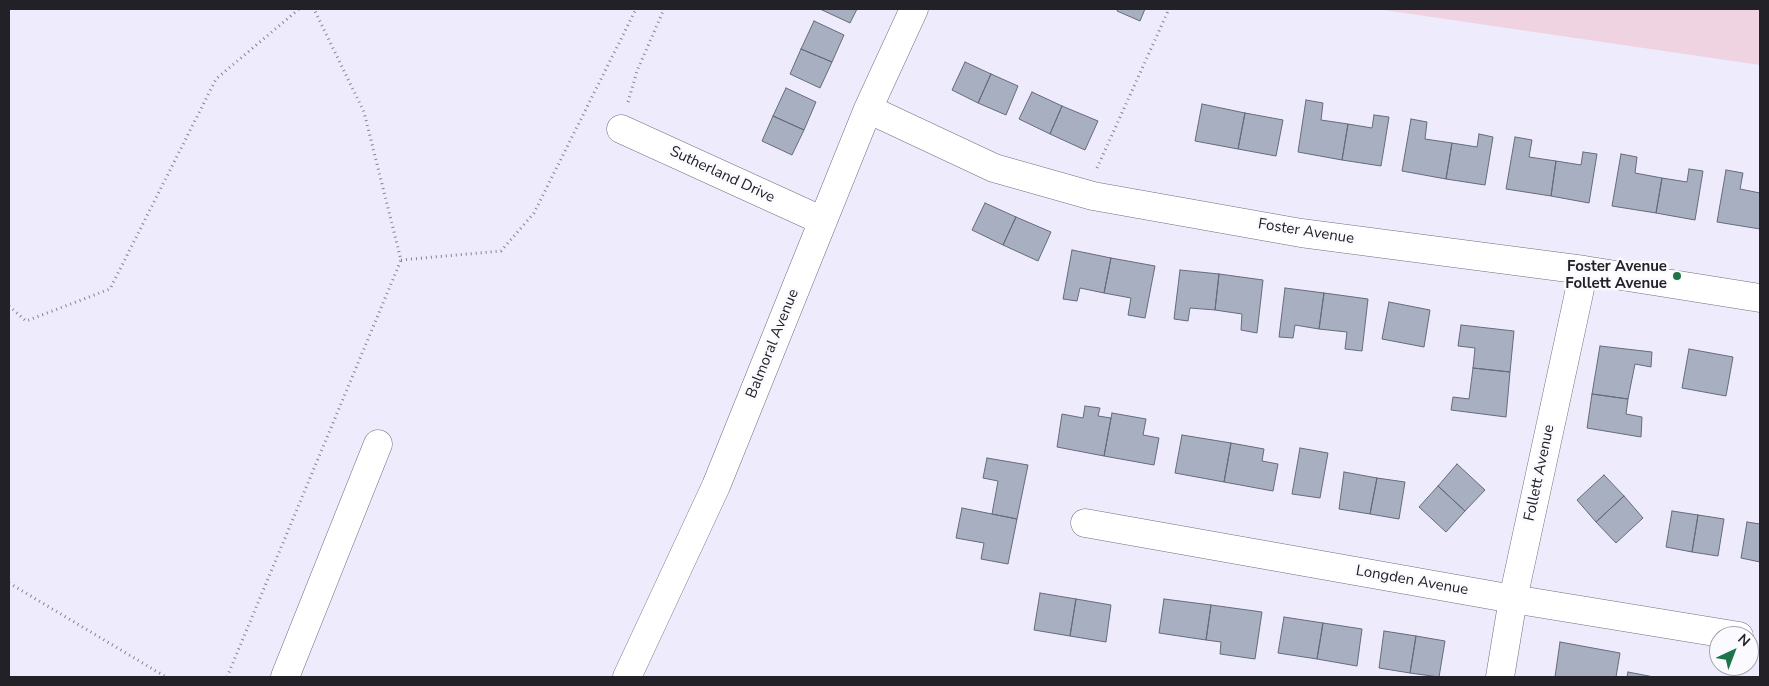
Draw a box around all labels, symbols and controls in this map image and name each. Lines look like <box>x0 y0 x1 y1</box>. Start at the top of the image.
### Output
street label: Sutherland Drive <box>667 143 777 207</box>
street label: Foster Avenue <box>1257 216 1355 248</box>
place label: Foster Avenue Follett Avenue <box>1565 258 1667 293</box>
marker: Foster Avenue Follett Avenue <box>1671 270 1683 282</box>
street label: Balmoral Avenue <box>743 287 803 401</box>
street label: Follett Avenue <box>1521 423 1559 523</box>
street label: Longden Avenue <box>1354 562 1470 600</box>
north arrow <box>1709 626 1759 676</box>
text: N <box>1734 630 1754 651</box>

